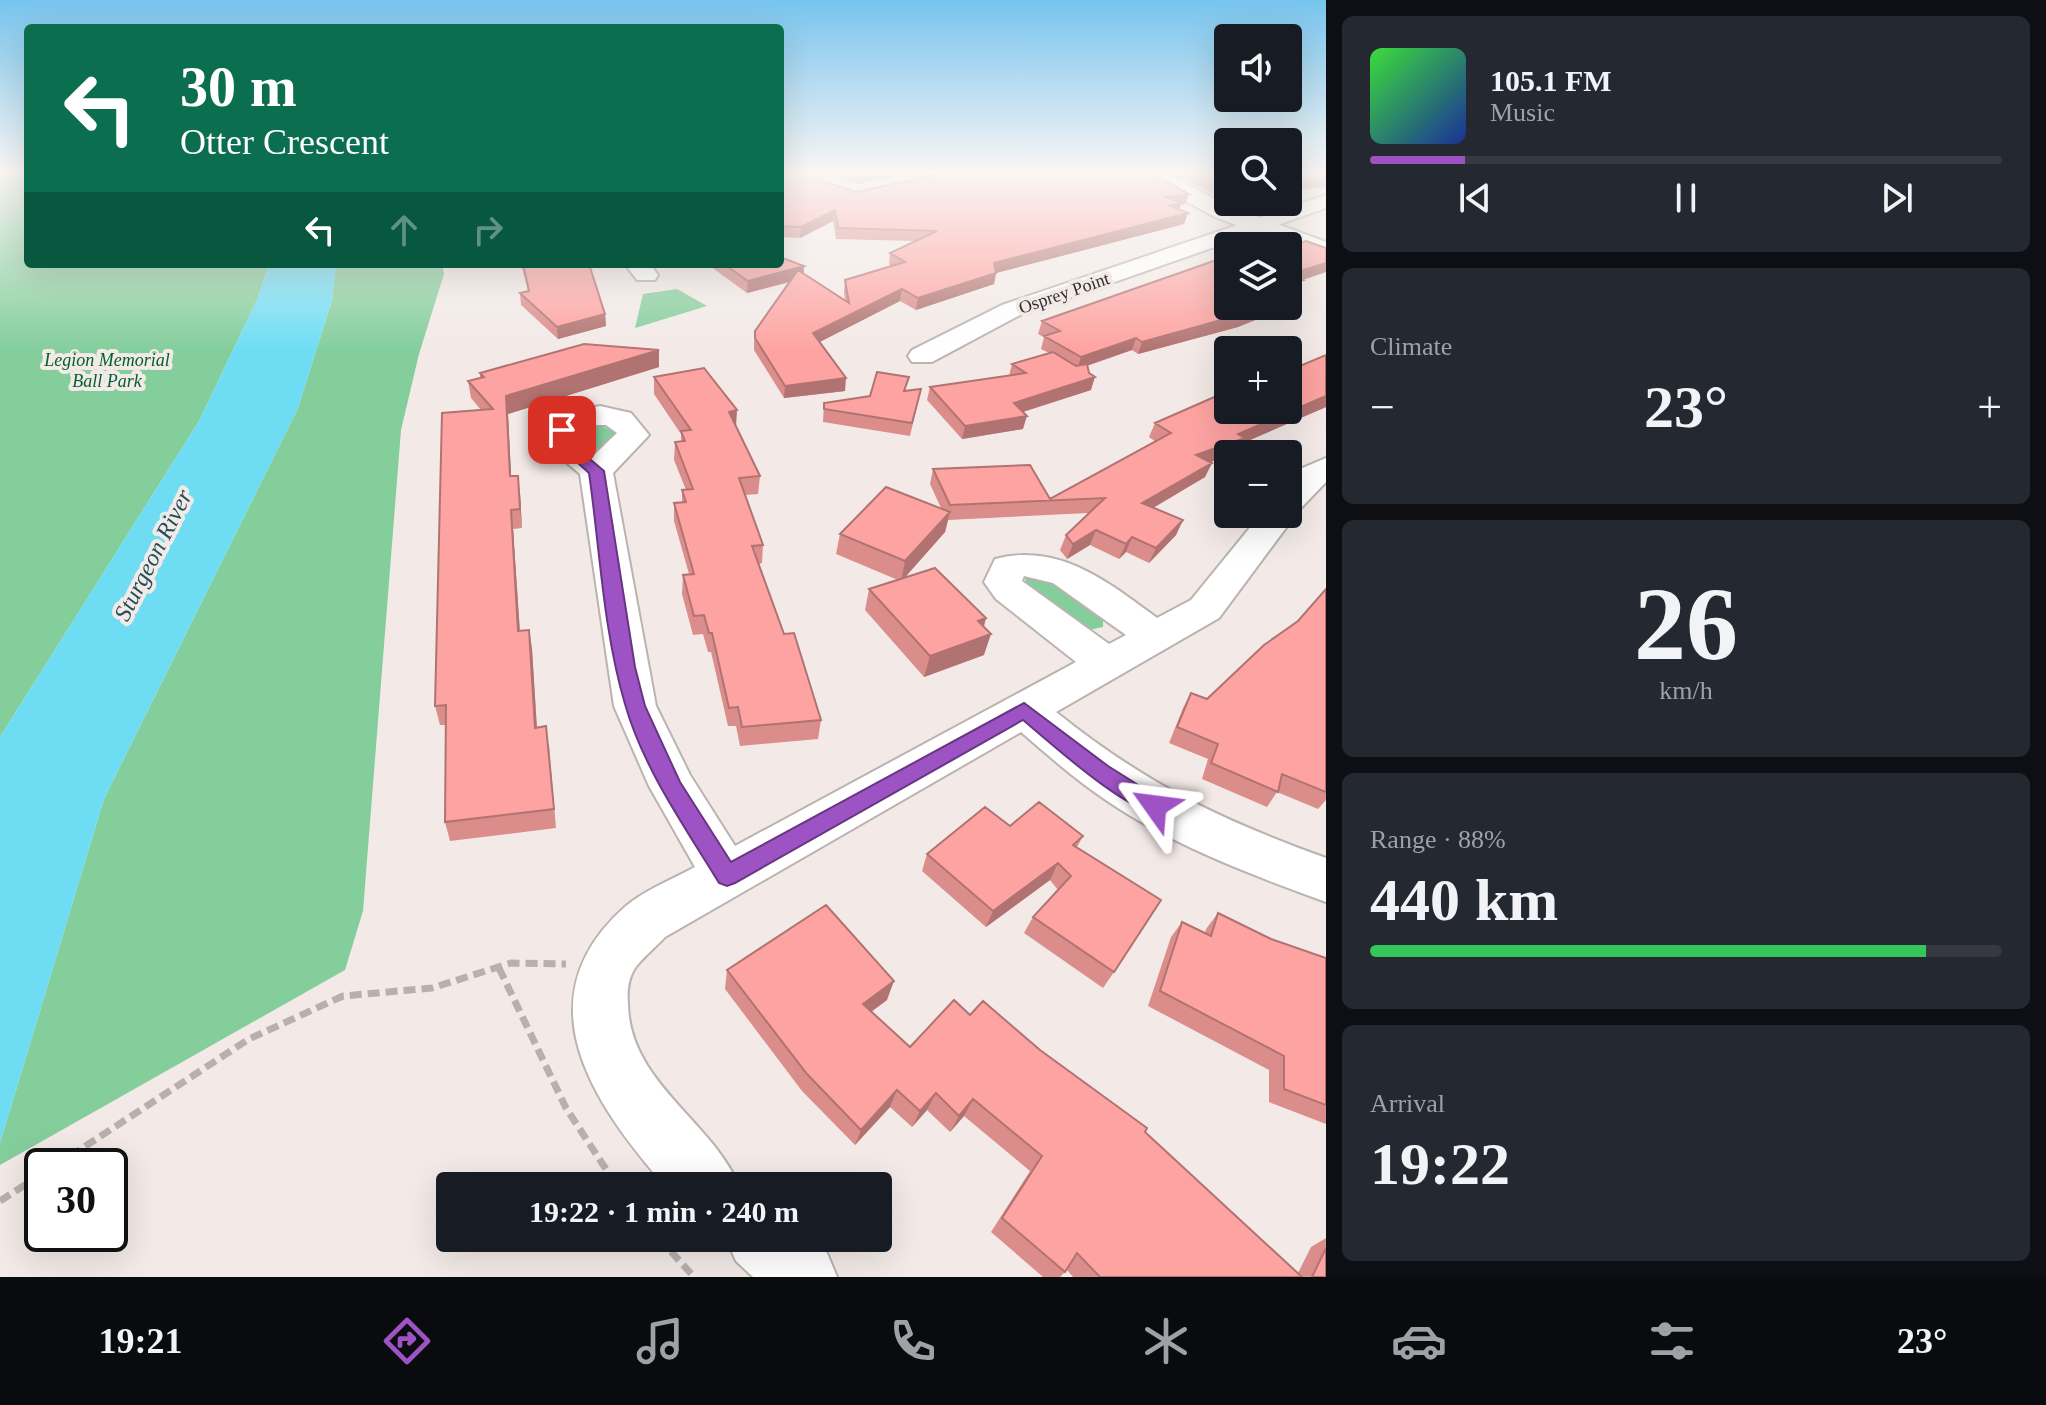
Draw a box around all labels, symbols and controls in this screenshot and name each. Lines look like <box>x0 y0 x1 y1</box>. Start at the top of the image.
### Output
map controls <box>1214 24 1302 528</box>
button: sound <box>1214 24 1302 112</box>
icon: left <box>48 56 152 160</box>
text: 30 m <box>180 56 297 118</box>
text: 105.1 FM <box>1490 64 1612 97</box>
text: Music <box>1490 98 1555 127</box>
text: Otter Crescent <box>180 122 389 162</box>
button: search <box>1214 128 1302 216</box>
icon: previous <box>1453 176 1497 220</box>
icon: pause <box>1664 176 1708 220</box>
icon: next <box>1875 176 1919 220</box>
icon: left <box>298 208 342 252</box>
icon: ahead <box>382 208 426 252</box>
icon: right <box>466 208 510 252</box>
button: layers <box>1214 232 1302 320</box>
street label: Osprey Point <box>1016 268 1112 318</box>
text: Climate <box>1370 332 1452 361</box>
button: + <box>1214 336 1302 424</box>
park label: Legion Memorial Ball Park <box>43 350 170 391</box>
text: 23° <box>1644 374 1728 440</box>
text: − <box>1370 383 1395 432</box>
text: + <box>1977 383 2002 432</box>
pin <box>528 396 596 464</box>
icon: arrive <box>540 408 584 452</box>
button: − <box>1214 440 1302 528</box>
water label: Sturgeon River <box>109 484 198 625</box>
text: 26 <box>1634 566 1738 681</box>
text: km/h <box>1659 676 1713 705</box>
position arrow <box>1113 764 1197 848</box>
text: Range · 88% <box>1370 825 1506 854</box>
text: 440 km <box>1370 867 1558 933</box>
text: Arrival <box>1370 1089 1445 1118</box>
text: 19:22 <box>1370 1131 1510 1197</box>
speed limit sign: 30 <box>24 1148 128 1252</box>
text: 19:22 · 1 min · 240 m <box>529 1195 799 1228</box>
icon: directions <box>379 1313 435 1369</box>
icon: music <box>632 1313 688 1369</box>
icon: phone <box>885 1313 941 1369</box>
icon: climate <box>1138 1313 1194 1369</box>
icon: car <box>1391 1313 1447 1369</box>
icon: filters <box>1644 1313 1700 1369</box>
text: 19:21 <box>98 1321 182 1361</box>
text: 23° <box>1897 1321 1947 1361</box>

